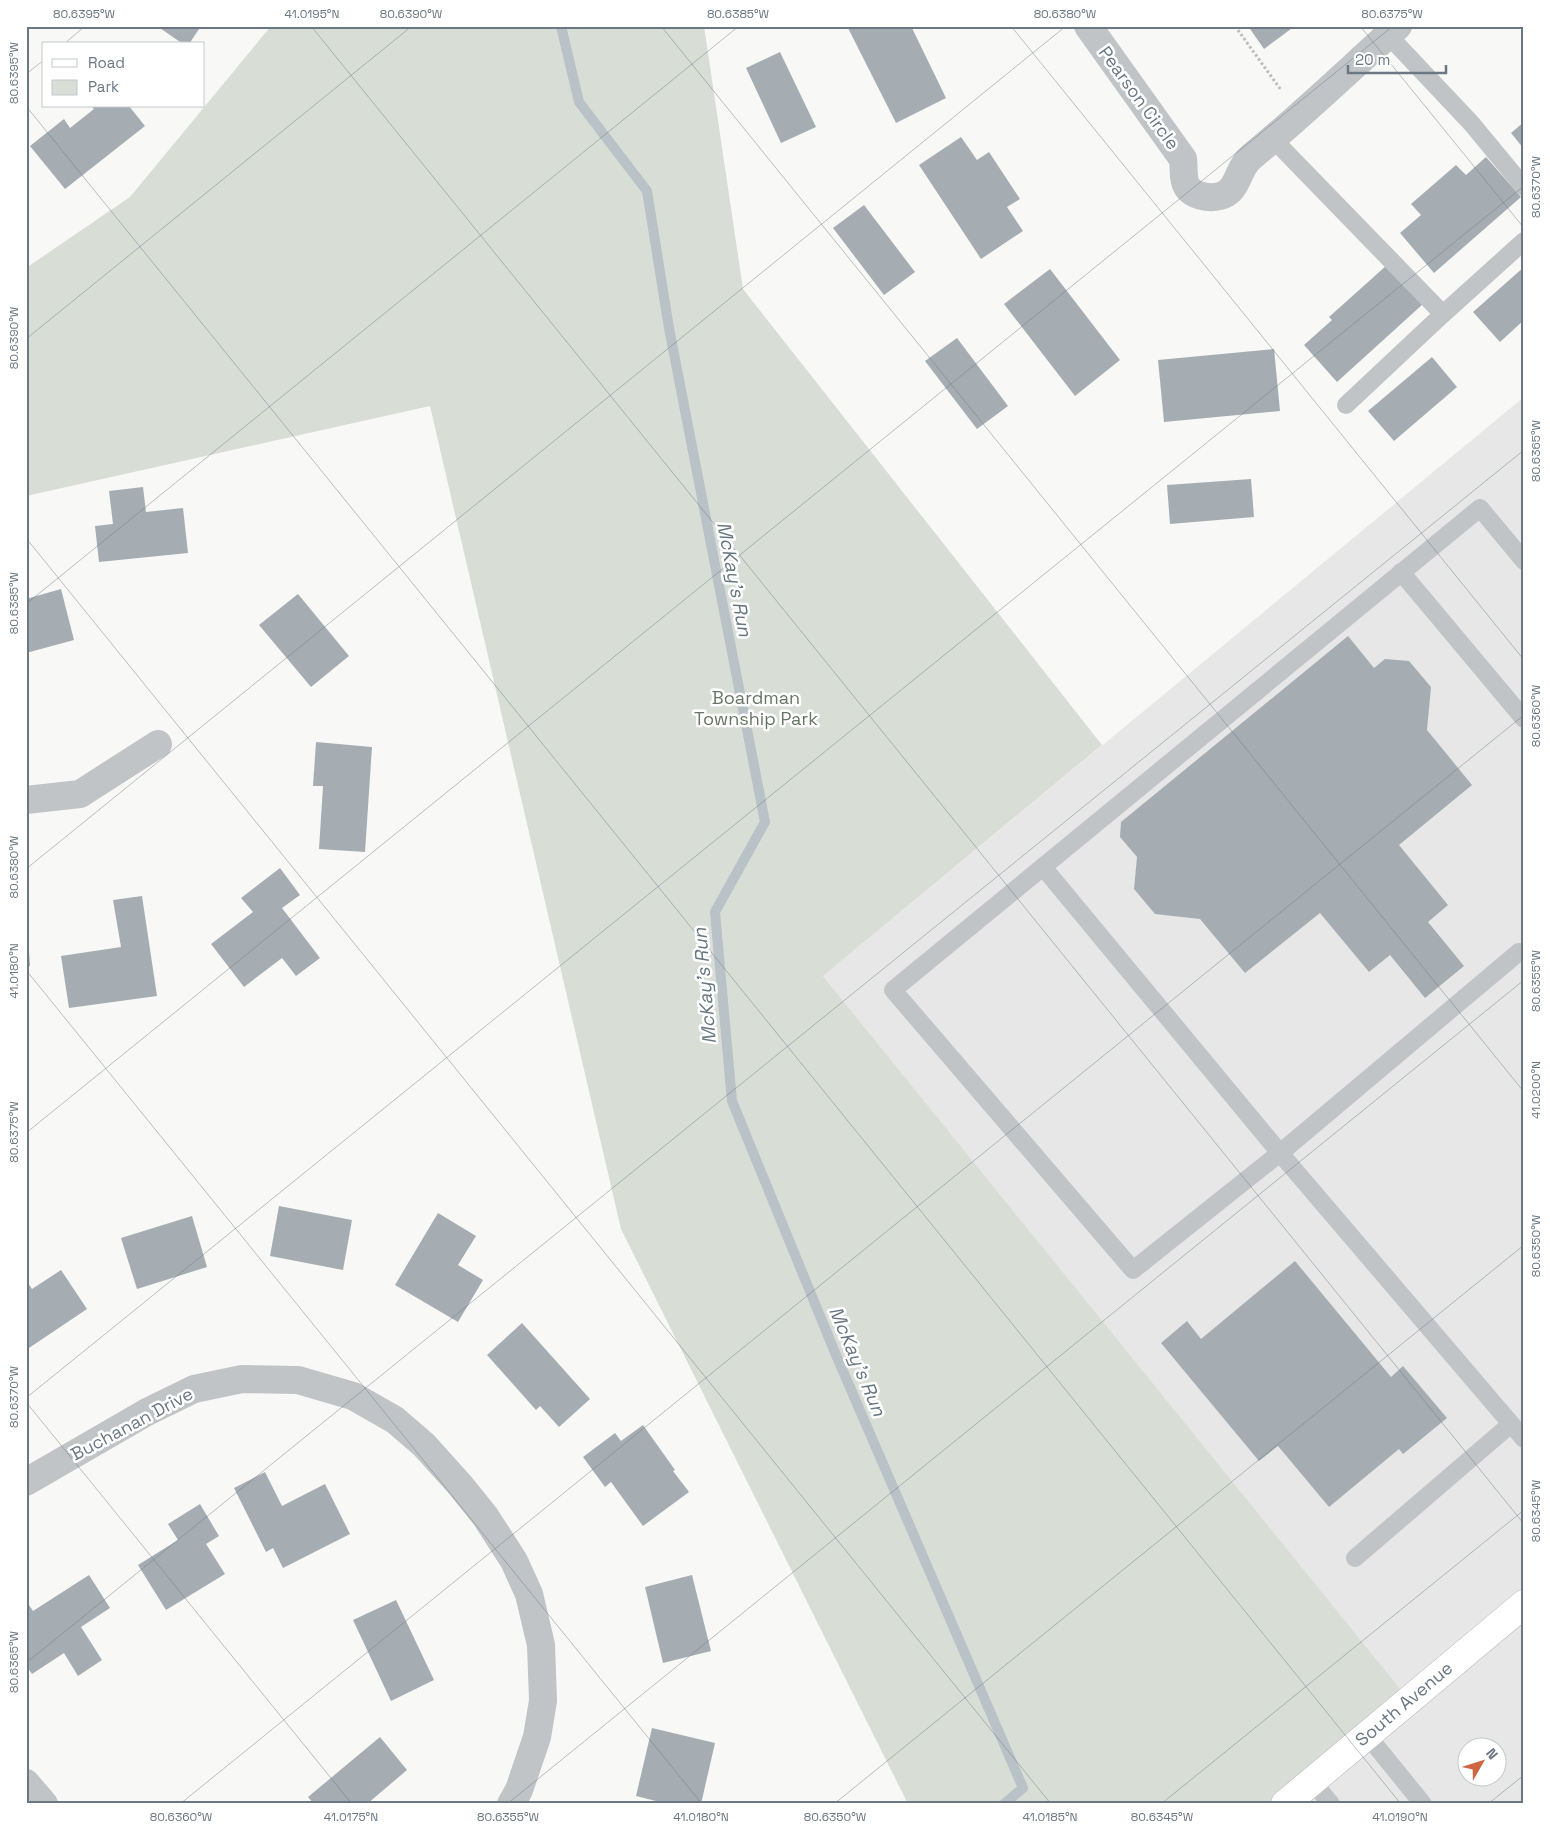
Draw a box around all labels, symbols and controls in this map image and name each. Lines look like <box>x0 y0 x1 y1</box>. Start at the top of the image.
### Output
text: 80.6395°W <box>53 6 116 22</box>
text: 41.0195°N <box>285 6 339 22</box>
text: 80.6390°W <box>380 6 443 22</box>
text: 80.6385°W <box>707 6 770 22</box>
text: 80.6380°W <box>1034 6 1097 22</box>
text: 80.6375°W <box>1361 6 1423 22</box>
text: 80.6395°W <box>6 41 22 104</box>
street label: Pearson Circle <box>1094 41 1185 154</box>
legend <box>42 42 205 108</box>
scale bar <box>1348 42 1445 74</box>
text: 20 m <box>1355 50 1390 69</box>
text: Road <box>88 53 125 72</box>
text: Park <box>88 77 119 96</box>
text: 80.6370°W <box>1528 156 1544 218</box>
text: 80.6390°W <box>6 306 22 369</box>
text: 80.6365°W <box>1528 419 1544 482</box>
water label: McKay's Run <box>711 519 758 639</box>
text: 80.6385°W <box>6 571 22 634</box>
text: 80.6360°W <box>1528 684 1544 747</box>
park label: Boardman Township Park <box>694 686 818 730</box>
text: 80.6380°W <box>6 835 22 898</box>
water label: McKay's Run <box>687 926 722 1045</box>
text: 41.0180°N <box>6 943 22 999</box>
text: 80.6355°W <box>1528 950 1544 1012</box>
text: 41.0200°N <box>1528 1061 1544 1119</box>
text: 80.6375°W <box>6 1101 22 1163</box>
text: 80.6350°W <box>1528 1214 1544 1277</box>
water label: McKay's Run <box>823 1303 892 1420</box>
text: 80.6370°W <box>6 1366 22 1428</box>
street label: Buchanan Drive <box>67 1382 197 1465</box>
text: 80.6345°W <box>1528 1479 1544 1542</box>
text: 80.6365°W <box>6 1630 22 1693</box>
street label: South Avenue <box>1350 1656 1457 1751</box>
north arrow <box>1458 1738 1508 1788</box>
text: N <box>1482 1745 1502 1763</box>
text: 80.6360°W <box>150 1809 213 1825</box>
text: 41.0175°N <box>324 1809 378 1825</box>
text: 80.6355°W <box>477 1809 539 1825</box>
text: 41.0180°N <box>673 1809 729 1825</box>
text: 80.6350°W <box>804 1809 867 1825</box>
text: 41.0185°N <box>1023 1809 1077 1825</box>
text: 80.6345°W <box>1131 1809 1194 1825</box>
text: 41.0190°N <box>1372 1809 1428 1825</box>

